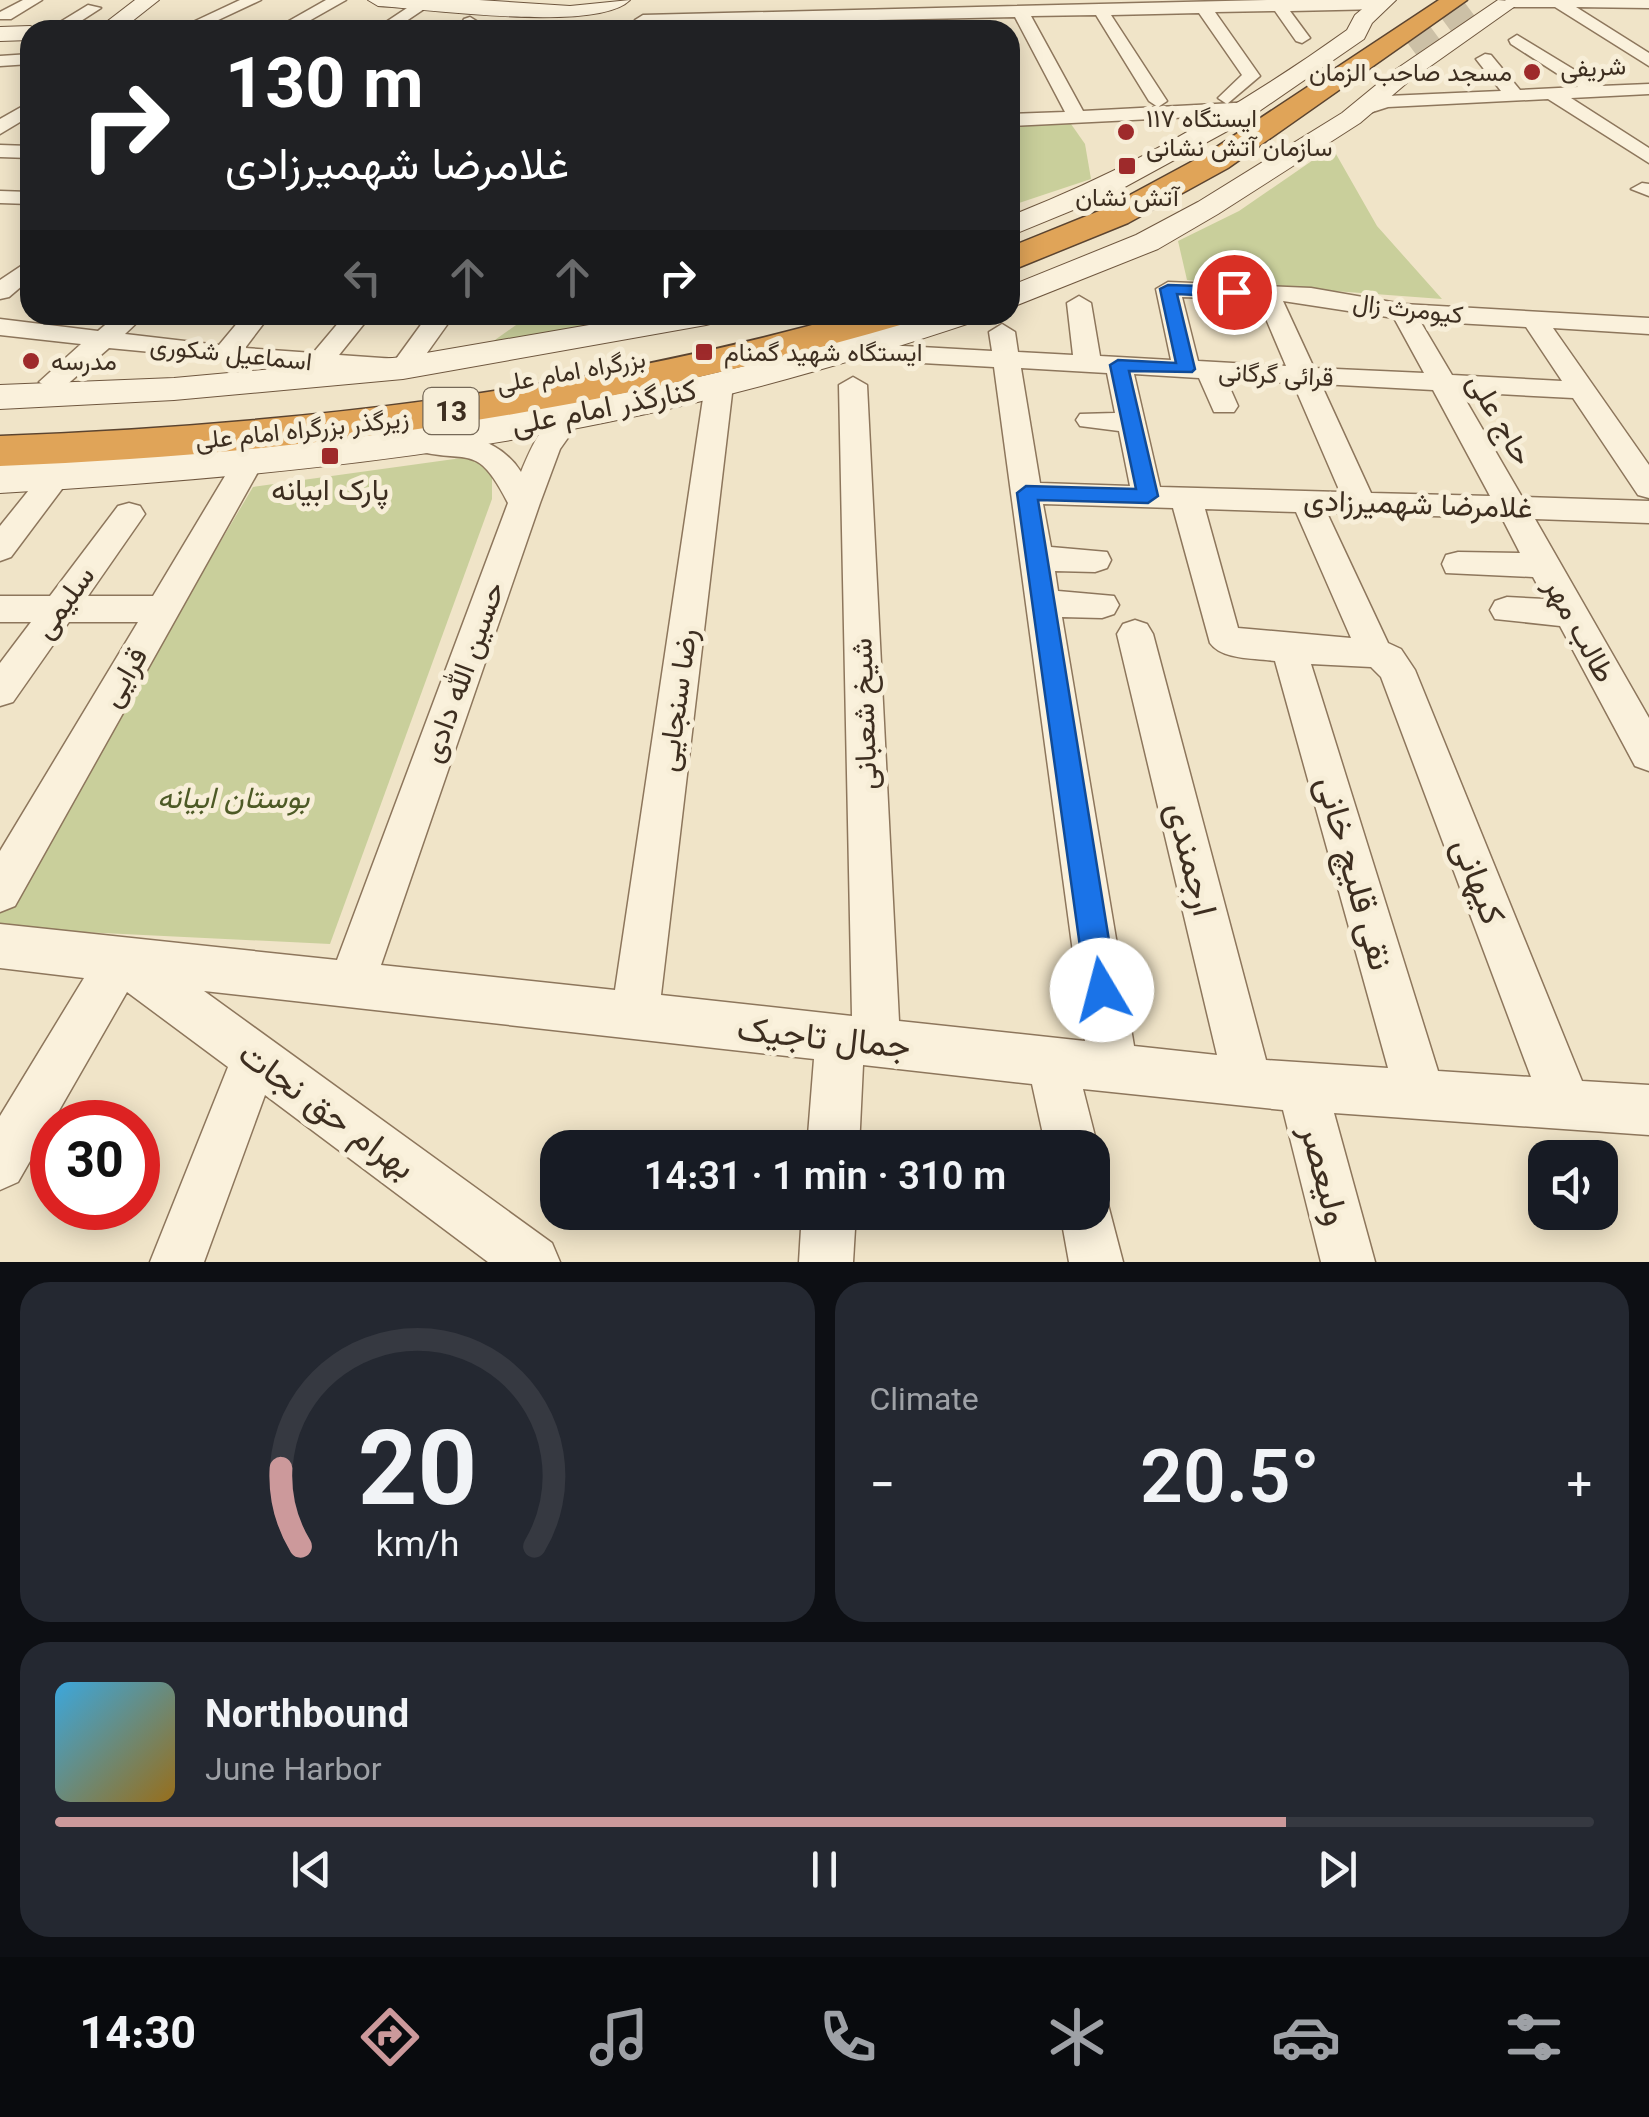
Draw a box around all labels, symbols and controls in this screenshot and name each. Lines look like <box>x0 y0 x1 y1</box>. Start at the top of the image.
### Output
text: 130 m <box>225 35 424 145</box>
street label: شریفی <box>1559 48 1627 91</box>
place label: مسجد صاحب الزمان <box>1309 55 1512 94</box>
icon: right <box>60 60 190 190</box>
marker: مسجد صاحب الزمان <box>1521 61 1543 83</box>
place label: ایستگاه ۱۱۷ سازمان آتش نشانی <box>1146 101 1332 169</box>
marker: ایستگاه ۱۱۷ سازمان آتش نشانی <box>1115 121 1137 143</box>
text: غلامرضا شهمیرزادی <box>225 133 569 203</box>
marker: آتش نشان <box>1116 155 1138 177</box>
place label: آتش نشان <box>1075 180 1181 219</box>
icon: left <box>335 250 390 305</box>
icon: ahead <box>440 250 495 305</box>
icon: ahead <box>545 250 600 305</box>
icon: right <box>650 250 705 305</box>
pin <box>1192 250 1277 335</box>
icon: arrive <box>1207 265 1262 320</box>
street label: کیومرث زال <box>1350 284 1465 337</box>
street label: اسماعیل شکوری <box>148 328 314 383</box>
place label: ایستگاه شهید گمنام <box>724 335 922 374</box>
street label: بزرگراه امام علی <box>494 341 649 406</box>
marker: ایستگاه شهید گمنام <box>693 341 715 363</box>
place label: مدرسه <box>51 344 117 383</box>
marker: مدرسه <box>20 350 42 372</box>
street label: قرائی گرگانی <box>1217 354 1334 399</box>
street label: حاج علی <box>1452 365 1543 476</box>
street label: کنارگذر امام علی <box>508 368 701 450</box>
road number: 13 <box>424 388 478 434</box>
street label: زیرگذر بزرگراه امام علی <box>193 401 411 462</box>
marker: پارک ابیانه <box>319 445 341 467</box>
place label: پارک ابیانه <box>271 469 389 516</box>
street label: غلامرضا شهمیرزادی <box>1302 479 1533 534</box>
street label: سلیمی <box>23 557 109 650</box>
street label: طالب مهر <box>1529 569 1626 693</box>
street label: حسین الله دادی <box>411 576 520 770</box>
street label: رضا سنجایی <box>646 626 713 775</box>
street label: شیخ شعبانی <box>840 637 893 791</box>
street label: قرایی <box>90 639 162 717</box>
street label: نقی قلیچ خانی <box>1298 770 1406 978</box>
park label: بوستان ابیانه <box>157 777 310 824</box>
street label: ارجمندی <box>1148 797 1229 923</box>
street label: کیهانی <box>1434 831 1517 934</box>
position arrow <box>1050 938 1154 1042</box>
street label: جمال تاجیک <box>734 1004 913 1077</box>
street label: بهرام حق نجات <box>225 1030 425 1196</box>
speed limit sign: 30 <box>30 1100 160 1230</box>
street label: ولیعصر <box>1282 1119 1361 1232</box>
map controls <box>1528 1140 1618 1230</box>
button: sound <box>1528 1140 1618 1230</box>
text: 14:31 · 1 min · 310 m <box>644 1150 1006 1209</box>
text: Climate <box>870 1377 979 1427</box>
text: 20 <box>358 1397 477 1560</box>
text: 20.5° <box>1140 1425 1320 1542</box>
text: − <box>870 1442 895 1528</box>
text: + <box>1564 1442 1594 1528</box>
text: km/h <box>375 1519 459 1575</box>
text: Northbound <box>205 1688 409 1747</box>
text: June Harbor <box>205 1747 382 1797</box>
icon: previous <box>284 1842 339 1897</box>
icon: pause <box>797 1842 852 1897</box>
icon: next <box>1310 1842 1365 1897</box>
text: 14:30 <box>79 2002 196 2072</box>
icon: directions <box>355 2002 425 2072</box>
icon: music <box>584 2002 654 2072</box>
icon: phone <box>813 2002 883 2072</box>
icon: climate <box>1042 2002 1112 2072</box>
icon: car <box>1271 2002 1341 2072</box>
icon: filters <box>1499 2002 1569 2072</box>

